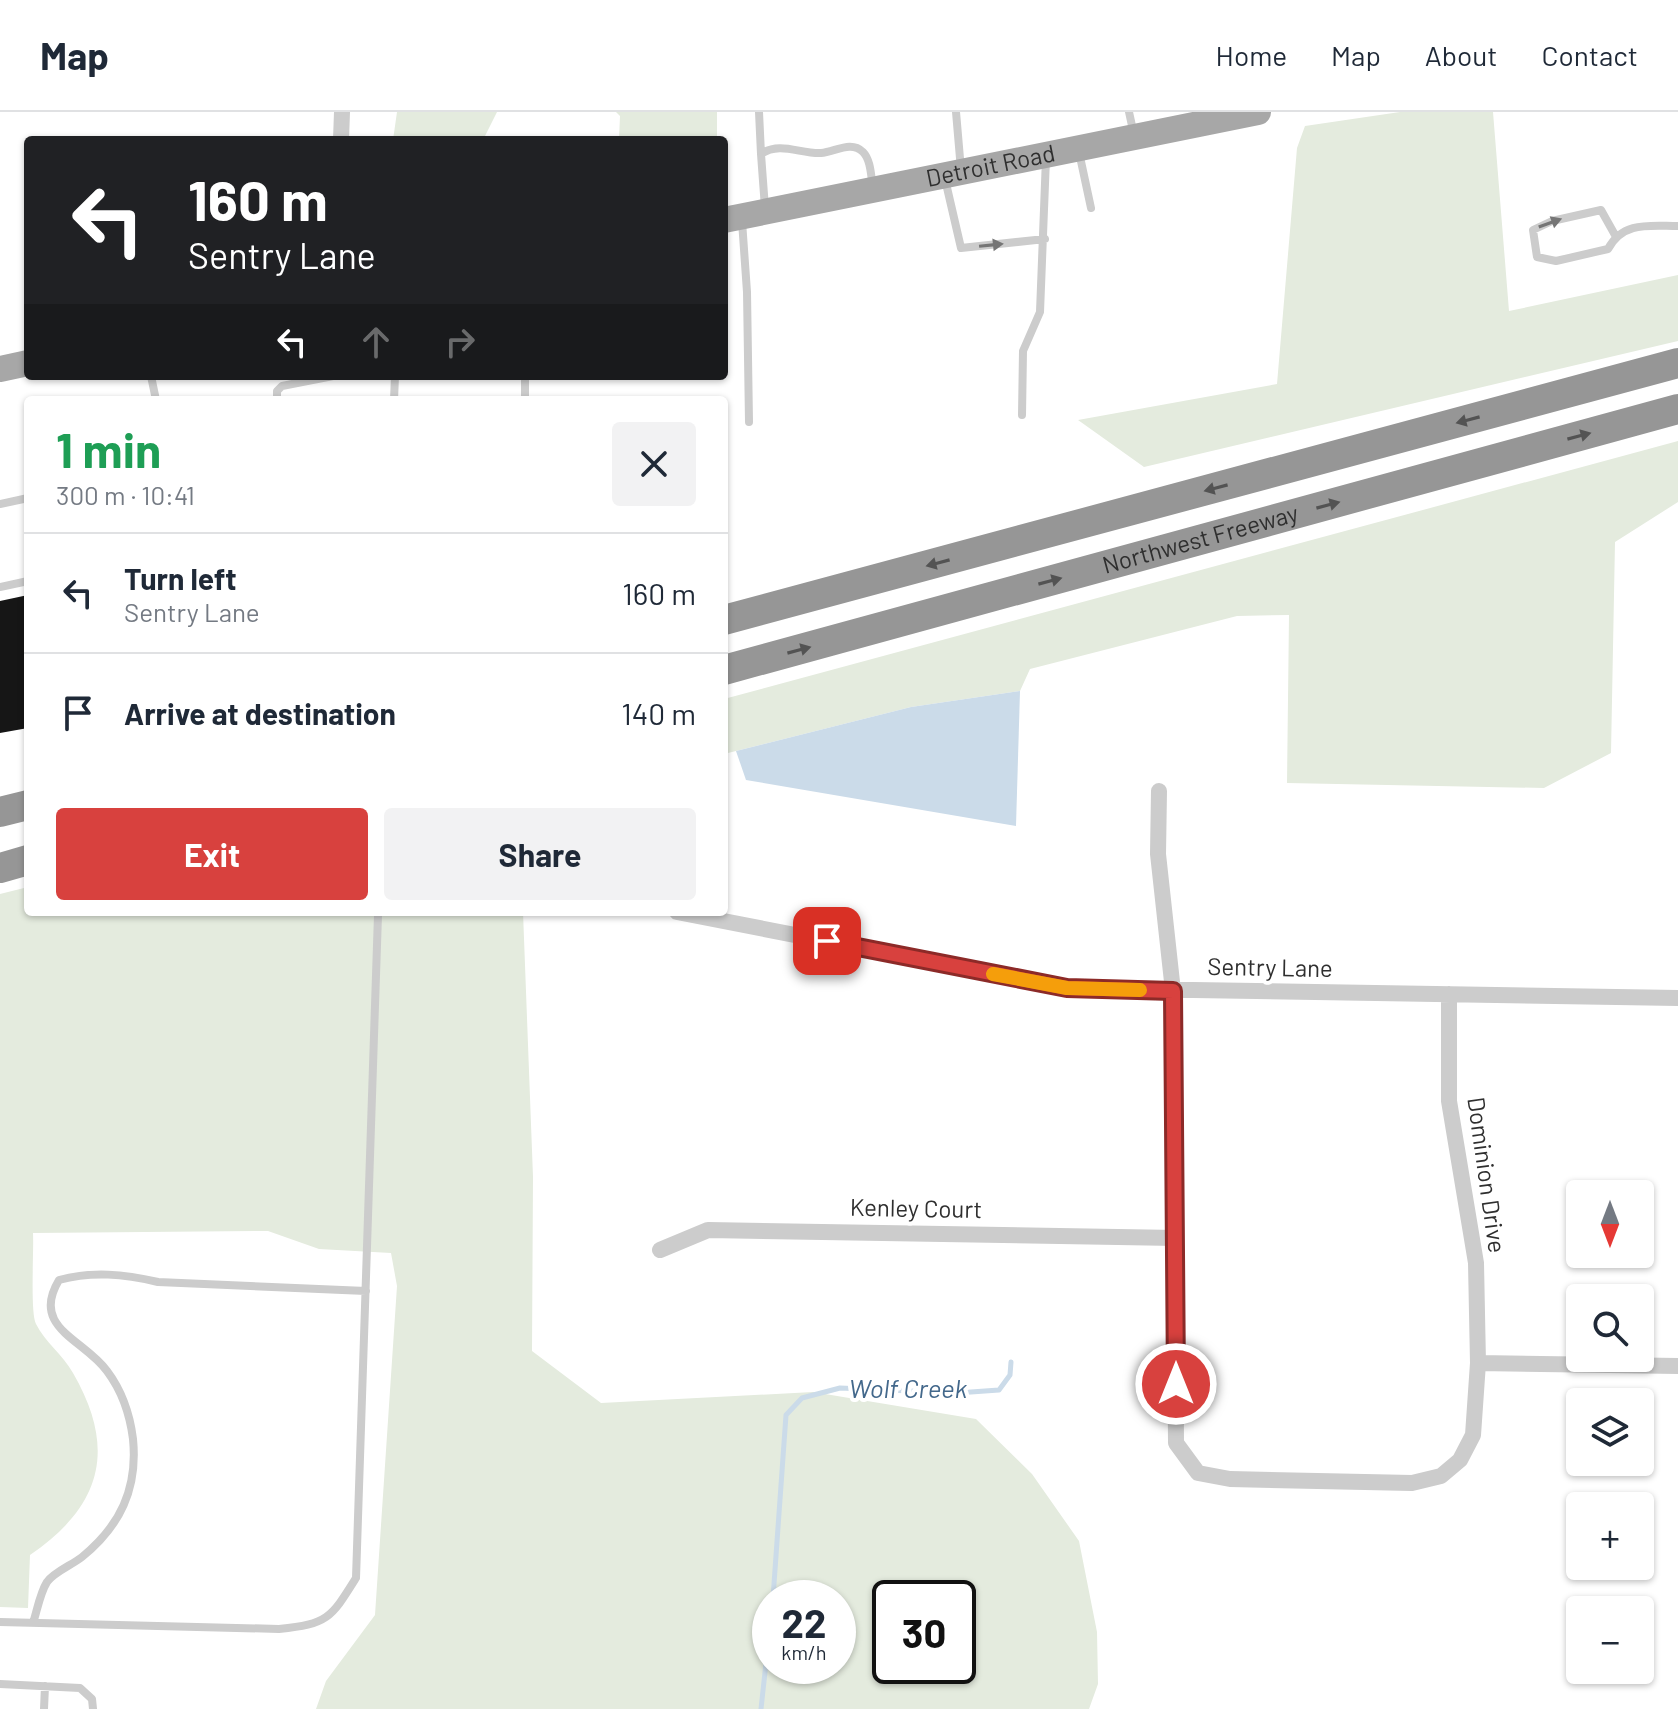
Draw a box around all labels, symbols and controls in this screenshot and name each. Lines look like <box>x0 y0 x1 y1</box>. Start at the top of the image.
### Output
text: Map <box>40 32 109 78</box>
text: Home <box>1216 38 1287 72</box>
text: Map <box>1331 38 1381 72</box>
text: About <box>1425 38 1497 72</box>
text: Contact <box>1541 38 1638 72</box>
street label: Detroit Road <box>923 137 1057 192</box>
text: 160 m <box>188 165 328 232</box>
icon: left <box>56 168 160 272</box>
one-way arrow <box>1538 216 1562 229</box>
text: Sentry Lane <box>188 233 376 276</box>
one-way arrow <box>979 238 1004 251</box>
icon: left <box>270 320 314 364</box>
icon: ahead <box>354 320 398 364</box>
icon: right <box>438 320 482 364</box>
one-way arrow <box>1455 414 1479 427</box>
text: 1 min <box>56 420 161 478</box>
button: close <box>612 422 696 506</box>
one-way arrow <box>1567 429 1591 442</box>
text: 300 m · 10:41 <box>56 479 195 510</box>
one-way arrow <box>1204 482 1229 494</box>
street label: Northwest Freeway <box>1099 498 1301 579</box>
one-way arrow <box>1316 498 1340 511</box>
one-way arrow <box>926 557 951 569</box>
text: Turn left <box>124 560 237 596</box>
icon: left <box>56 571 100 615</box>
one-way arrow <box>1038 574 1062 587</box>
text: 160 m <box>622 575 696 611</box>
text: Sentry Lane <box>124 596 260 627</box>
one-way arrow <box>787 643 812 655</box>
icon: arrive <box>56 691 100 735</box>
text: Arrive at destination <box>124 695 396 731</box>
text: 140 m <box>621 695 696 731</box>
button: Exit <box>56 808 368 900</box>
button: Share <box>384 808 696 900</box>
pin <box>793 907 861 975</box>
icon: arrive <box>805 919 849 963</box>
street label: Sentry Lane <box>1207 951 1333 982</box>
street label: Dominion Drive <box>1462 1095 1513 1255</box>
north arrow <box>1566 1180 1654 1268</box>
map controls <box>1566 1180 1654 1684</box>
street label: Kenley Court <box>850 1192 982 1223</box>
button: search <box>1566 1284 1654 1372</box>
position arrow <box>1134 1342 1218 1426</box>
water label: Wolf Creek <box>849 1372 968 1403</box>
button: layers <box>1566 1388 1654 1476</box>
button: + <box>1566 1492 1654 1580</box>
speed limit sign: 30 <box>872 1580 976 1684</box>
button: − <box>1566 1596 1654 1684</box>
text: 22 <box>782 1598 826 1646</box>
text: km/h <box>781 1640 827 1664</box>

